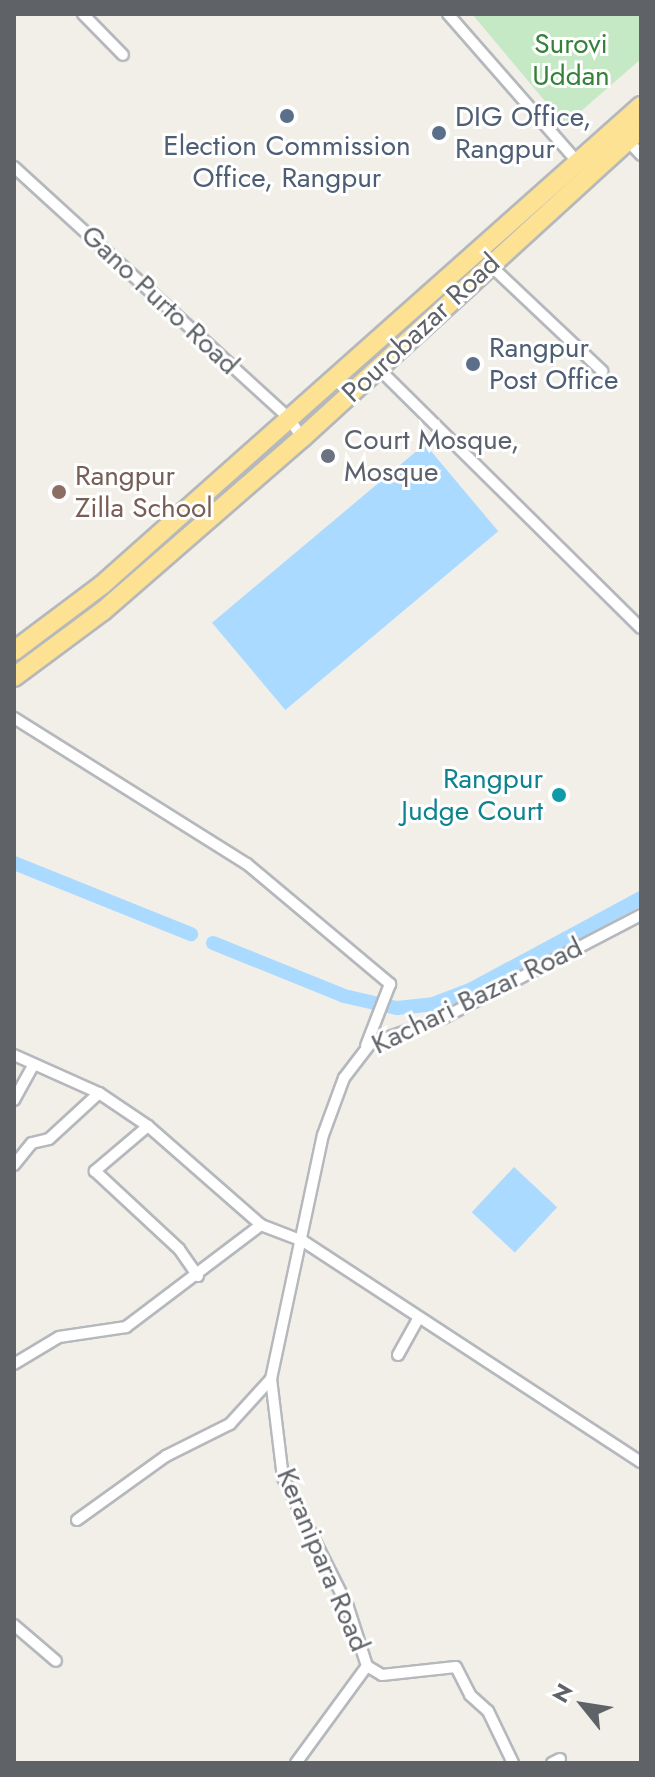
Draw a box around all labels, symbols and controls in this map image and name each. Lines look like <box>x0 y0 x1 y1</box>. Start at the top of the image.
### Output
park label: Surovi Uddan <box>532 27 610 93</box>
place label: DIG Office, Rangpur <box>455 100 591 166</box>
marker: Election Commission Office, Rangpur <box>278 107 296 125</box>
marker: DIG Office, Rangpur <box>430 124 448 142</box>
place label: Election Commission Office, Rangpur <box>163 129 411 195</box>
street label: Gano Purto Road <box>74 218 246 382</box>
street label: Pourobazar Road <box>335 246 507 410</box>
place label: Rangpur Post Office <box>489 331 618 397</box>
marker: Rangpur Post Office <box>464 355 482 373</box>
place label: Court Mosque, Mosque <box>344 423 519 489</box>
marker: Court Mosque, Mosque <box>319 447 337 465</box>
place label: Rangpur Zilla School <box>75 459 213 525</box>
marker: Rangpur Zilla School <box>50 483 68 501</box>
place label: Rangpur Judge Court <box>401 762 543 828</box>
marker: Rangpur Judge Court <box>550 786 568 804</box>
street label: Kachari Bazar Road <box>366 930 588 1062</box>
street label: Keranipara Road <box>269 1463 377 1657</box>
north arrow <box>543 1665 623 1745</box>
text: N <box>544 1677 580 1709</box>

